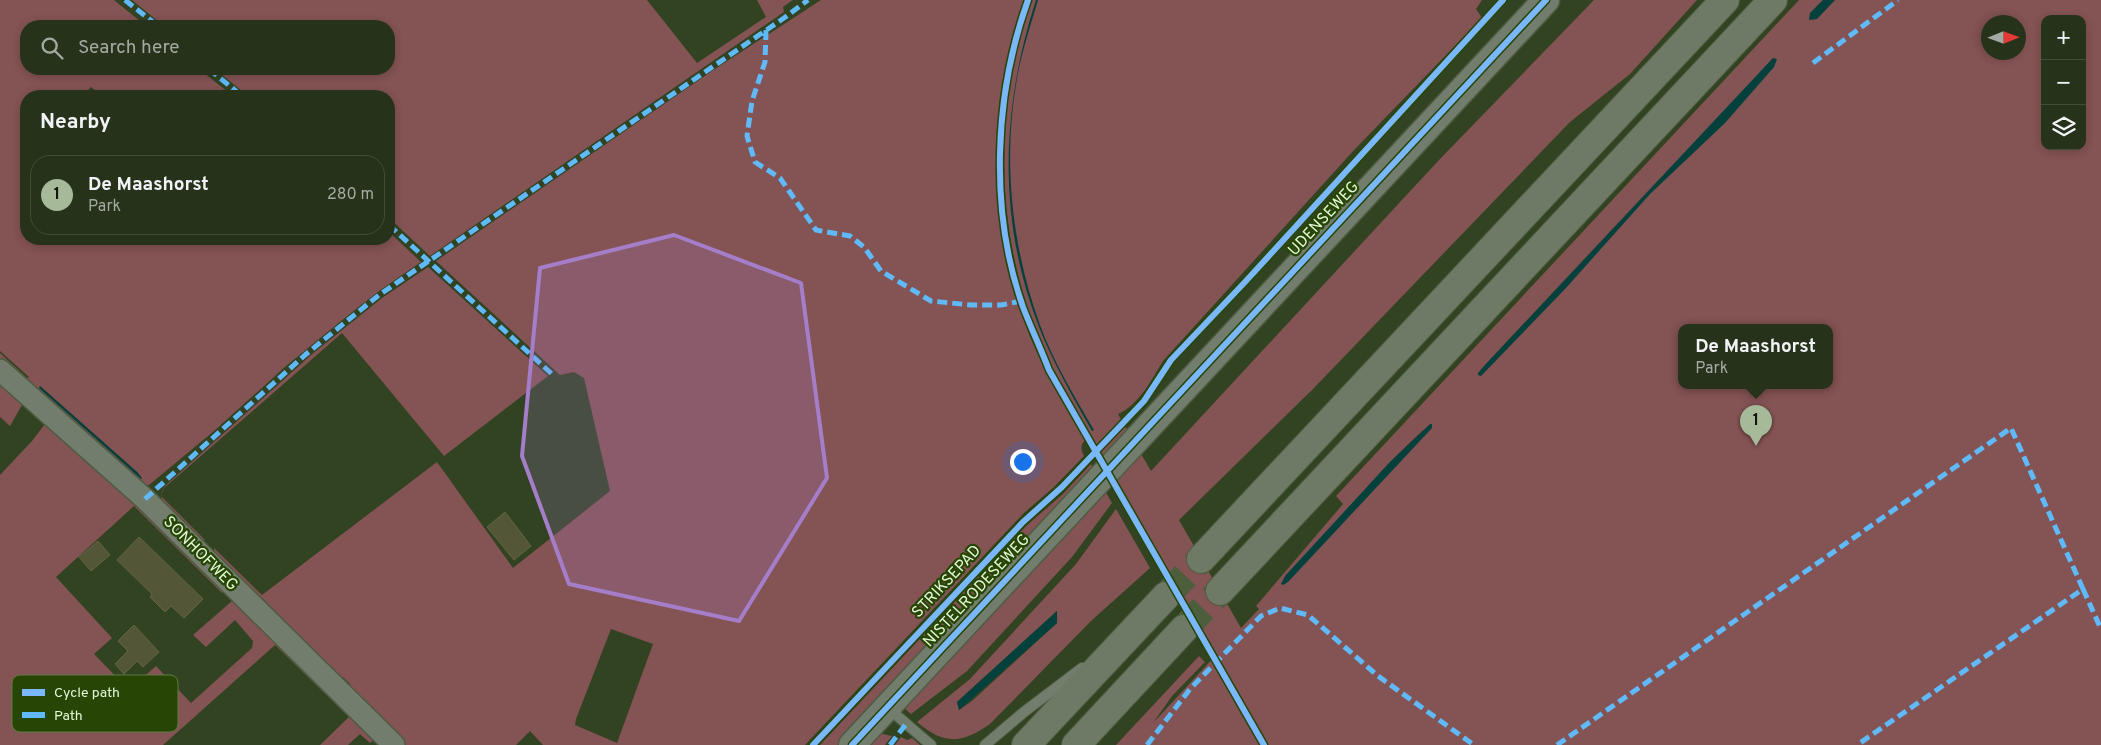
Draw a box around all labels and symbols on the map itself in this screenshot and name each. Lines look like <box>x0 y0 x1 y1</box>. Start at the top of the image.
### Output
north arrow <box>1981 15 2026 60</box>
street label: UDENSEWEG <box>1284 177 1364 261</box>
pin: 1 <box>1740 405 1772 446</box>
your location <box>1010 449 1036 475</box>
street label: SONHOFWEG <box>158 512 242 596</box>
street label: NISTELRODESEWEG <box>919 530 1035 652</box>
street label: STRIKSEPAD <box>908 541 986 623</box>
legend <box>12 675 178 732</box>
text: Cycle path <box>54 685 120 702</box>
text: Path <box>54 708 83 725</box>

